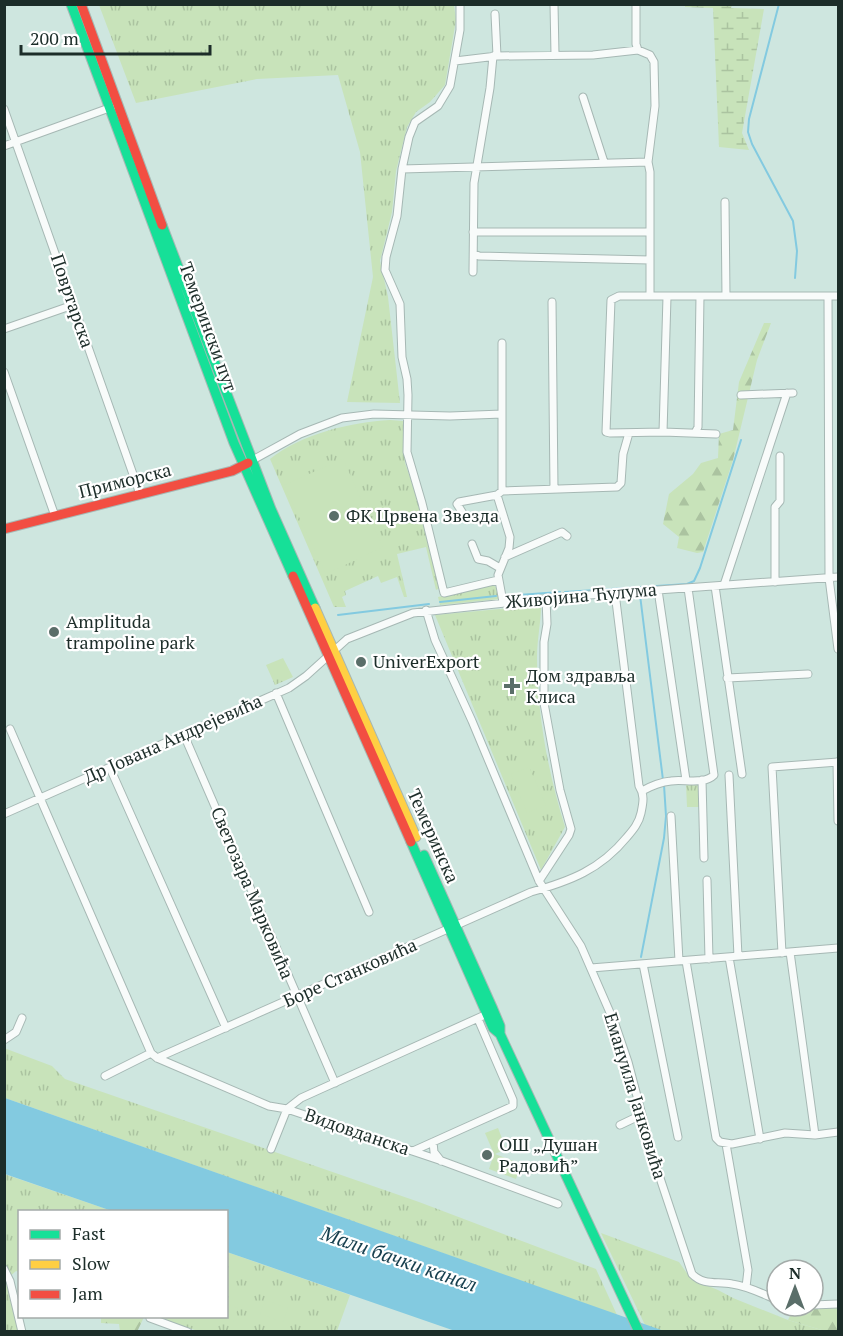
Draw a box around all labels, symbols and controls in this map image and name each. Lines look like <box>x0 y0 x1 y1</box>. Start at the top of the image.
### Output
scale bar <box>21 18 210 56</box>
text: 200 m <box>30 26 79 50</box>
street label: Повртарска <box>46 251 100 351</box>
street label: Темерински пут <box>174 259 244 395</box>
street label: Приморска <box>76 457 174 503</box>
place label: ФК Црвена Звезда <box>346 503 499 527</box>
marker: ФК Црвена Звезда <box>327 509 341 523</box>
street label: Живојина Ћулума <box>504 576 658 614</box>
place label: Amplituda trampoline park <box>66 609 196 654</box>
marker: Amplituda trampoline park <box>47 625 61 639</box>
place label: UniverExport <box>373 649 480 673</box>
marker: UniverExport <box>354 655 368 669</box>
place label: Дом здравља Клиса <box>526 663 636 708</box>
marker: Дом здравља Клиса <box>503 677 521 695</box>
street label: Др Јована Андрејевића <box>80 688 266 788</box>
street label: Темеринска <box>402 785 465 886</box>
street label: Светозара Марковића <box>206 803 300 982</box>
street label: Боре Станковића <box>279 932 420 1012</box>
street label: Емануила Јанковића <box>599 1009 673 1182</box>
street label: Видовданска <box>302 1102 413 1160</box>
place label: ОШ „Душан Радовић” <box>499 1132 598 1177</box>
marker: ОШ „Душан Радовић” <box>480 1148 494 1162</box>
legend <box>18 1210 228 1318</box>
water label: Мали бачки канал <box>317 1219 481 1298</box>
text: Fast <box>72 1221 106 1245</box>
text: Slow <box>72 1251 111 1275</box>
north arrow <box>765 1258 825 1318</box>
text: N <box>789 1262 801 1284</box>
text: Jam <box>72 1281 103 1305</box>

